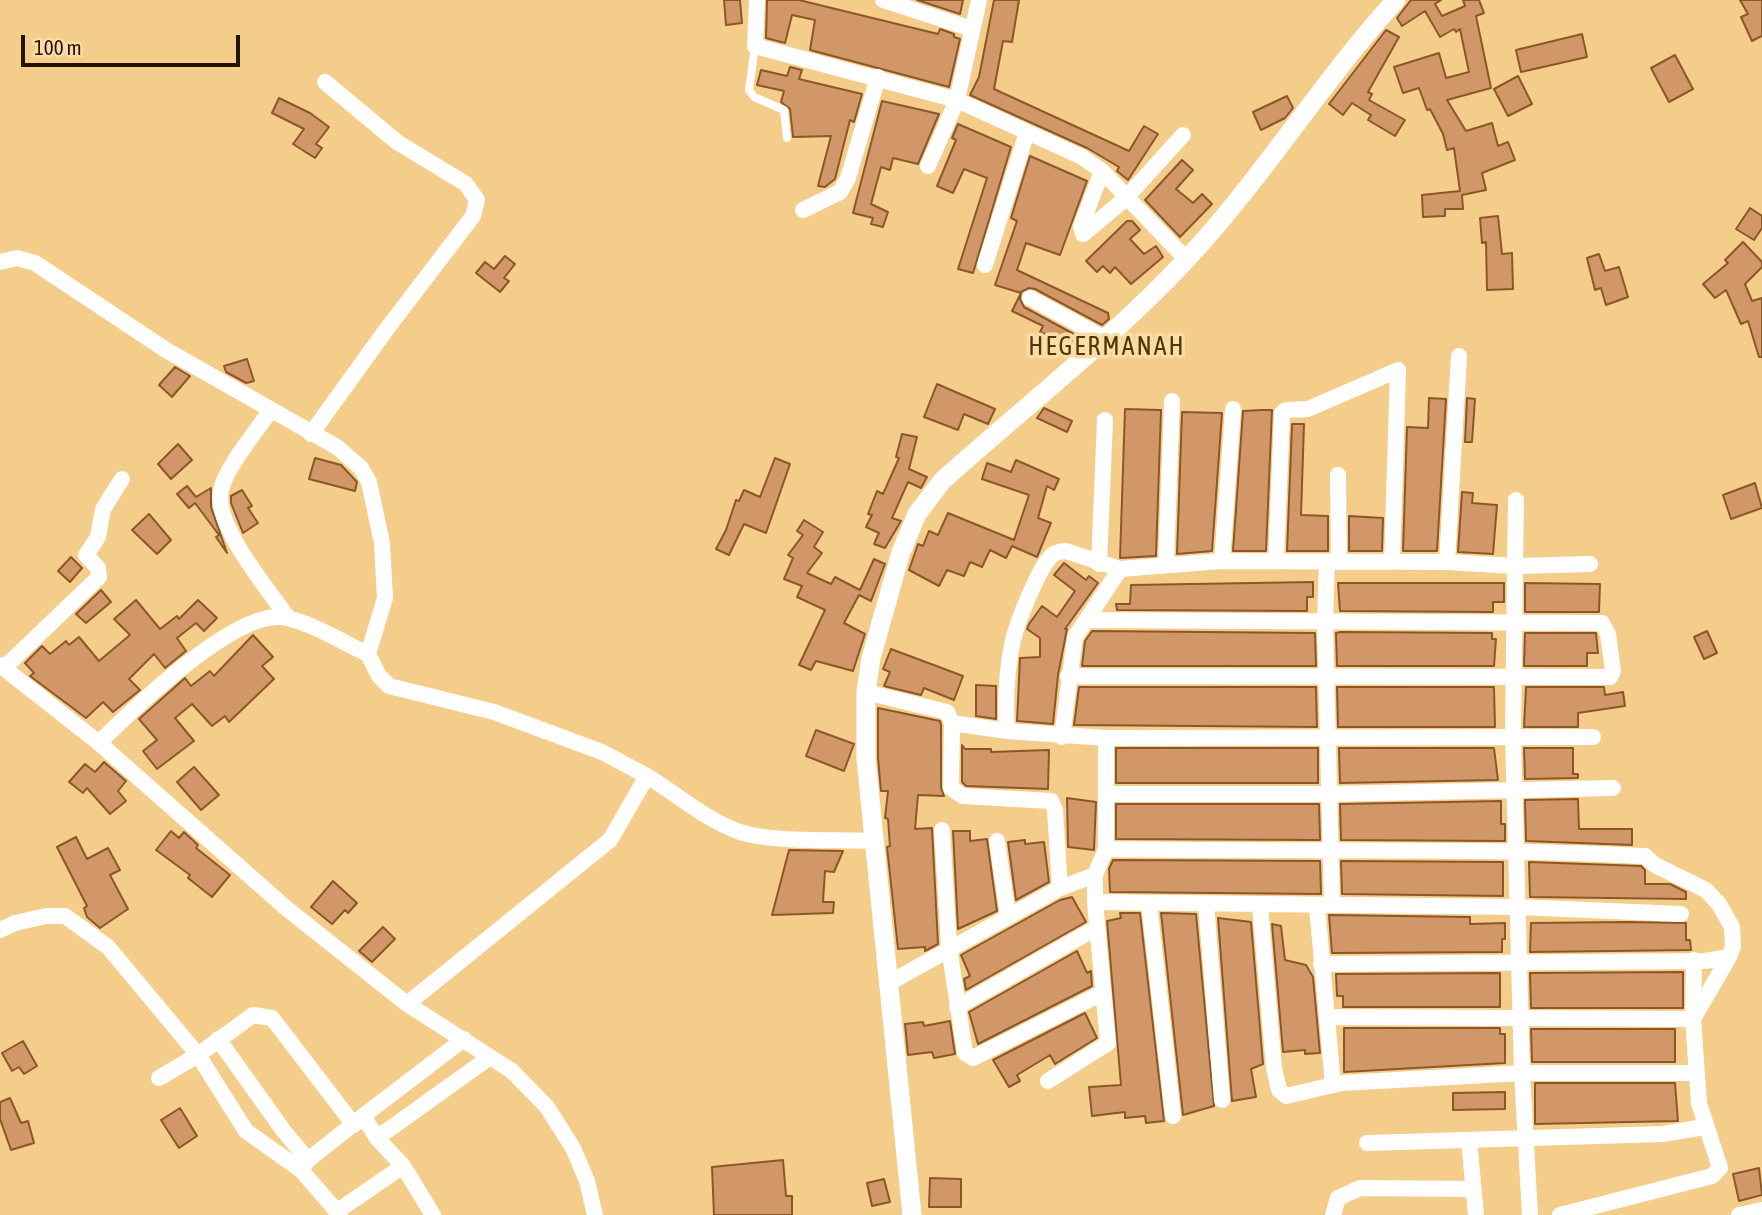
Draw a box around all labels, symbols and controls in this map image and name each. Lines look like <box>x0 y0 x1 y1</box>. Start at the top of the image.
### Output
scale bar <box>24 21 243 65</box>
text: 100 m <box>34 35 82 59</box>
district label: HEGERMANAH <box>1030 331 1184 363</box>

